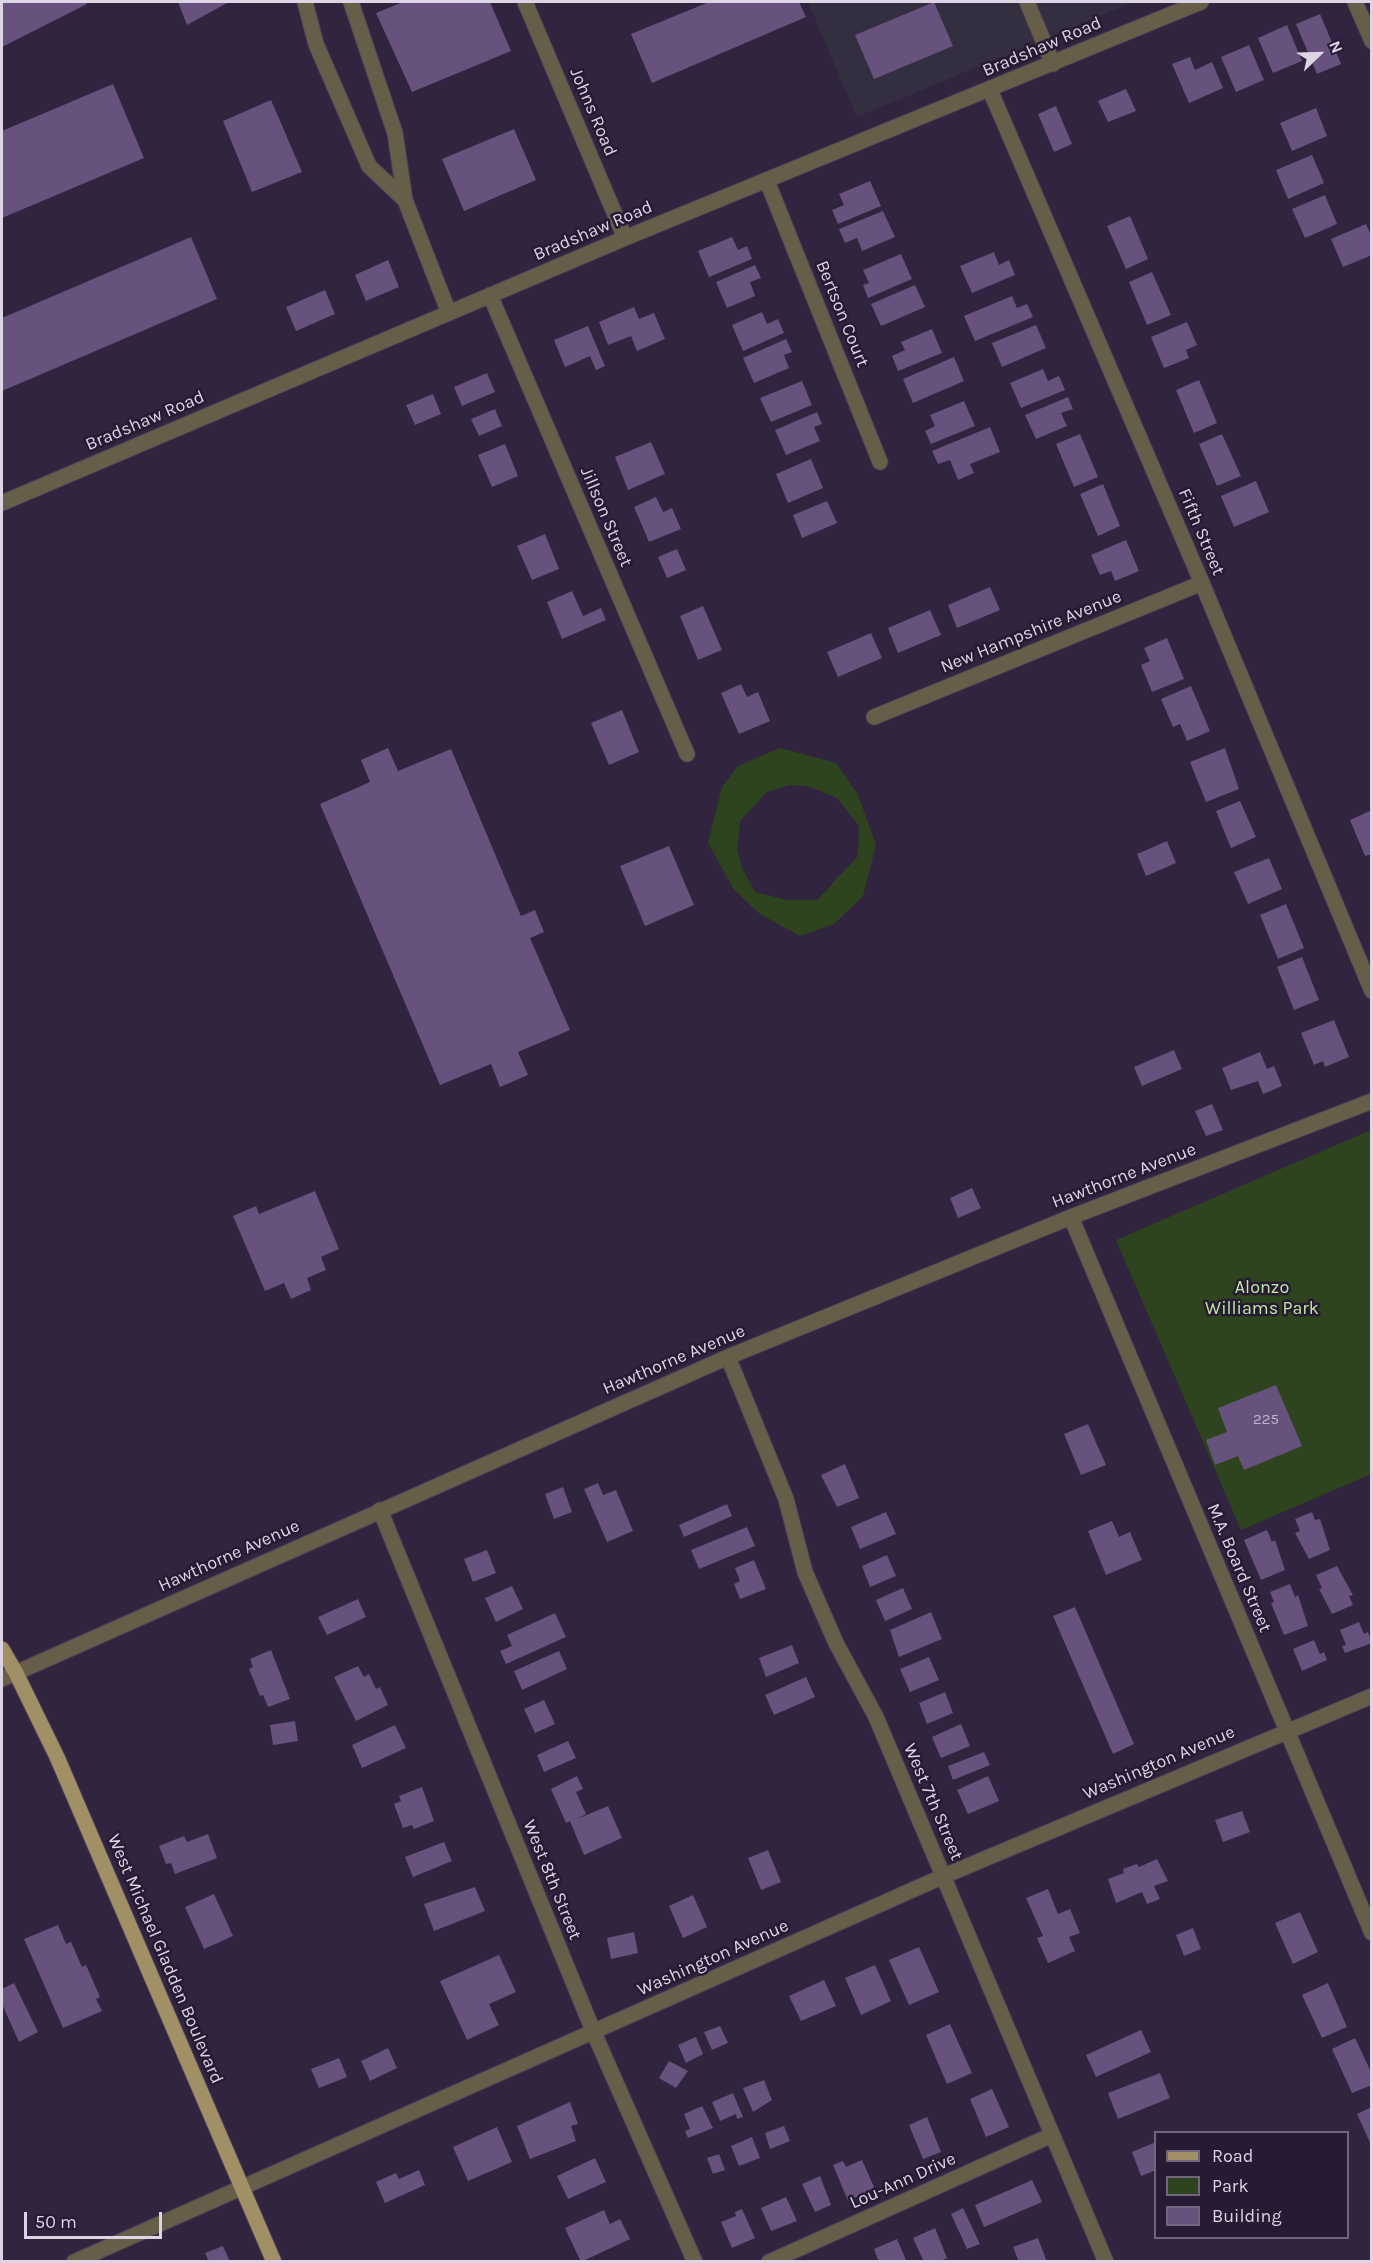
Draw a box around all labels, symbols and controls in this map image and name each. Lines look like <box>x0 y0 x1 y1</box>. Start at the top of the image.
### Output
street label: Bradshaw Road <box>979 12 1105 82</box>
north arrow <box>1289 24 1349 84</box>
text: N <box>1325 38 1347 56</box>
street label: Johns Road <box>565 65 621 159</box>
street label: Bradshaw Road <box>530 196 656 266</box>
street label: Bertson Court <box>811 257 873 371</box>
street label: Bradshaw Road <box>82 386 208 456</box>
street label: Jillson Street <box>575 464 637 570</box>
street label: Fifth Street <box>1173 485 1229 579</box>
street label: New Hampshire Avenue <box>937 586 1125 678</box>
street label: Hawthorne Avenue <box>1049 1139 1199 1213</box>
park label: Alonzo Williams Park <box>1205 1277 1319 1320</box>
street label: Hawthorne Avenue <box>600 1320 748 1400</box>
house number: 225 <box>1253 1411 1279 1429</box>
street label: M.A. Board Street <box>1202 1500 1276 1636</box>
street label: Hawthorne Avenue <box>155 1515 303 1597</box>
street label: Washington Avenue <box>1080 1721 1238 1805</box>
street label: West 7th Street <box>899 1740 967 1864</box>
street label: West 8th Street <box>518 1817 586 1943</box>
street label: West Michael Gladden Boulevard <box>102 1831 228 2087</box>
street label: Washington Avenue <box>634 1915 792 2001</box>
legend <box>1154 2131 1349 2239</box>
text: Road <box>1212 2145 1253 2167</box>
street label: Lou-Ann Drive <box>847 2148 959 2214</box>
text: Park <box>1212 2175 1249 2197</box>
scale bar <box>27 2200 165 2238</box>
text: Building <box>1212 2205 1282 2227</box>
text: 50 m <box>35 2211 77 2233</box>

